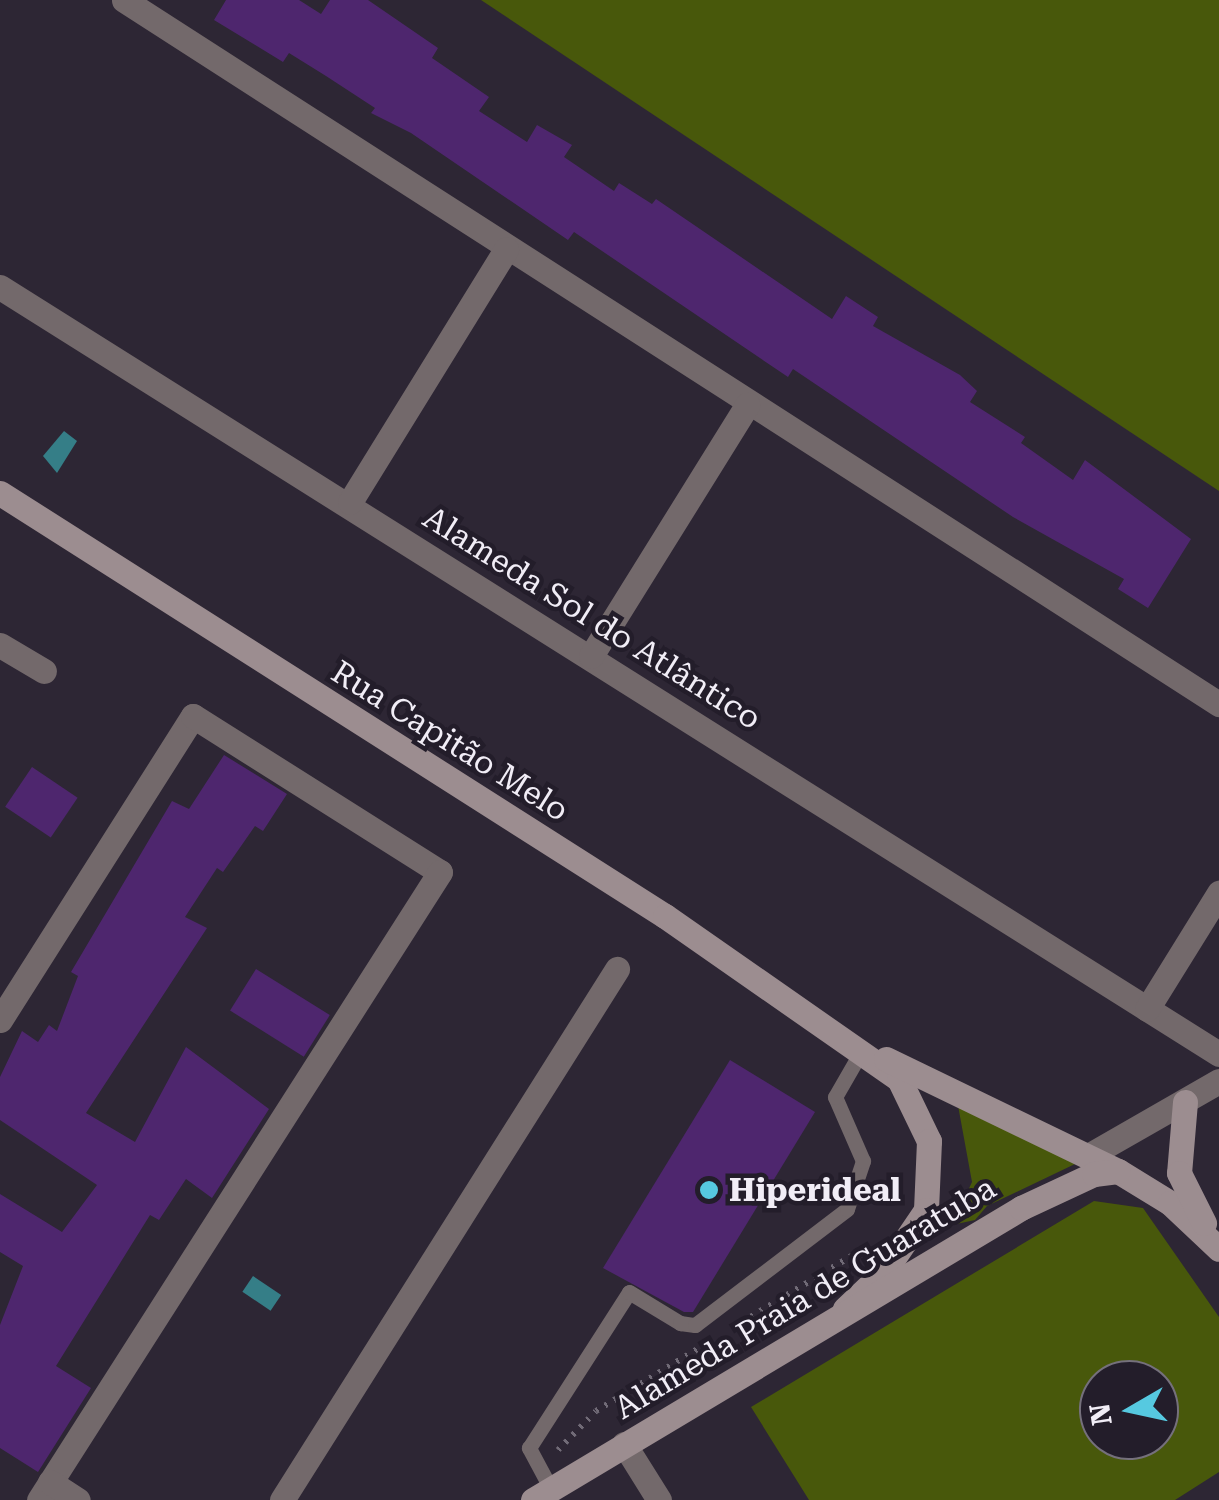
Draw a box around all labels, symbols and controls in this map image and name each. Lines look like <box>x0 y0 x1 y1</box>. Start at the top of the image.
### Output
street label: Alameda Sol do Atlântico <box>416 498 768 738</box>
street label: Rua Capitão Melo <box>325 653 575 829</box>
street label: Alameda Praia de Guaratuba <box>607 1169 1003 1427</box>
place label: Hiperideal <box>729 1171 901 1209</box>
marker: Hiperideal <box>698 1179 720 1201</box>
north arrow <box>1079 1360 1179 1460</box>
text: N <box>1083 1401 1119 1428</box>

